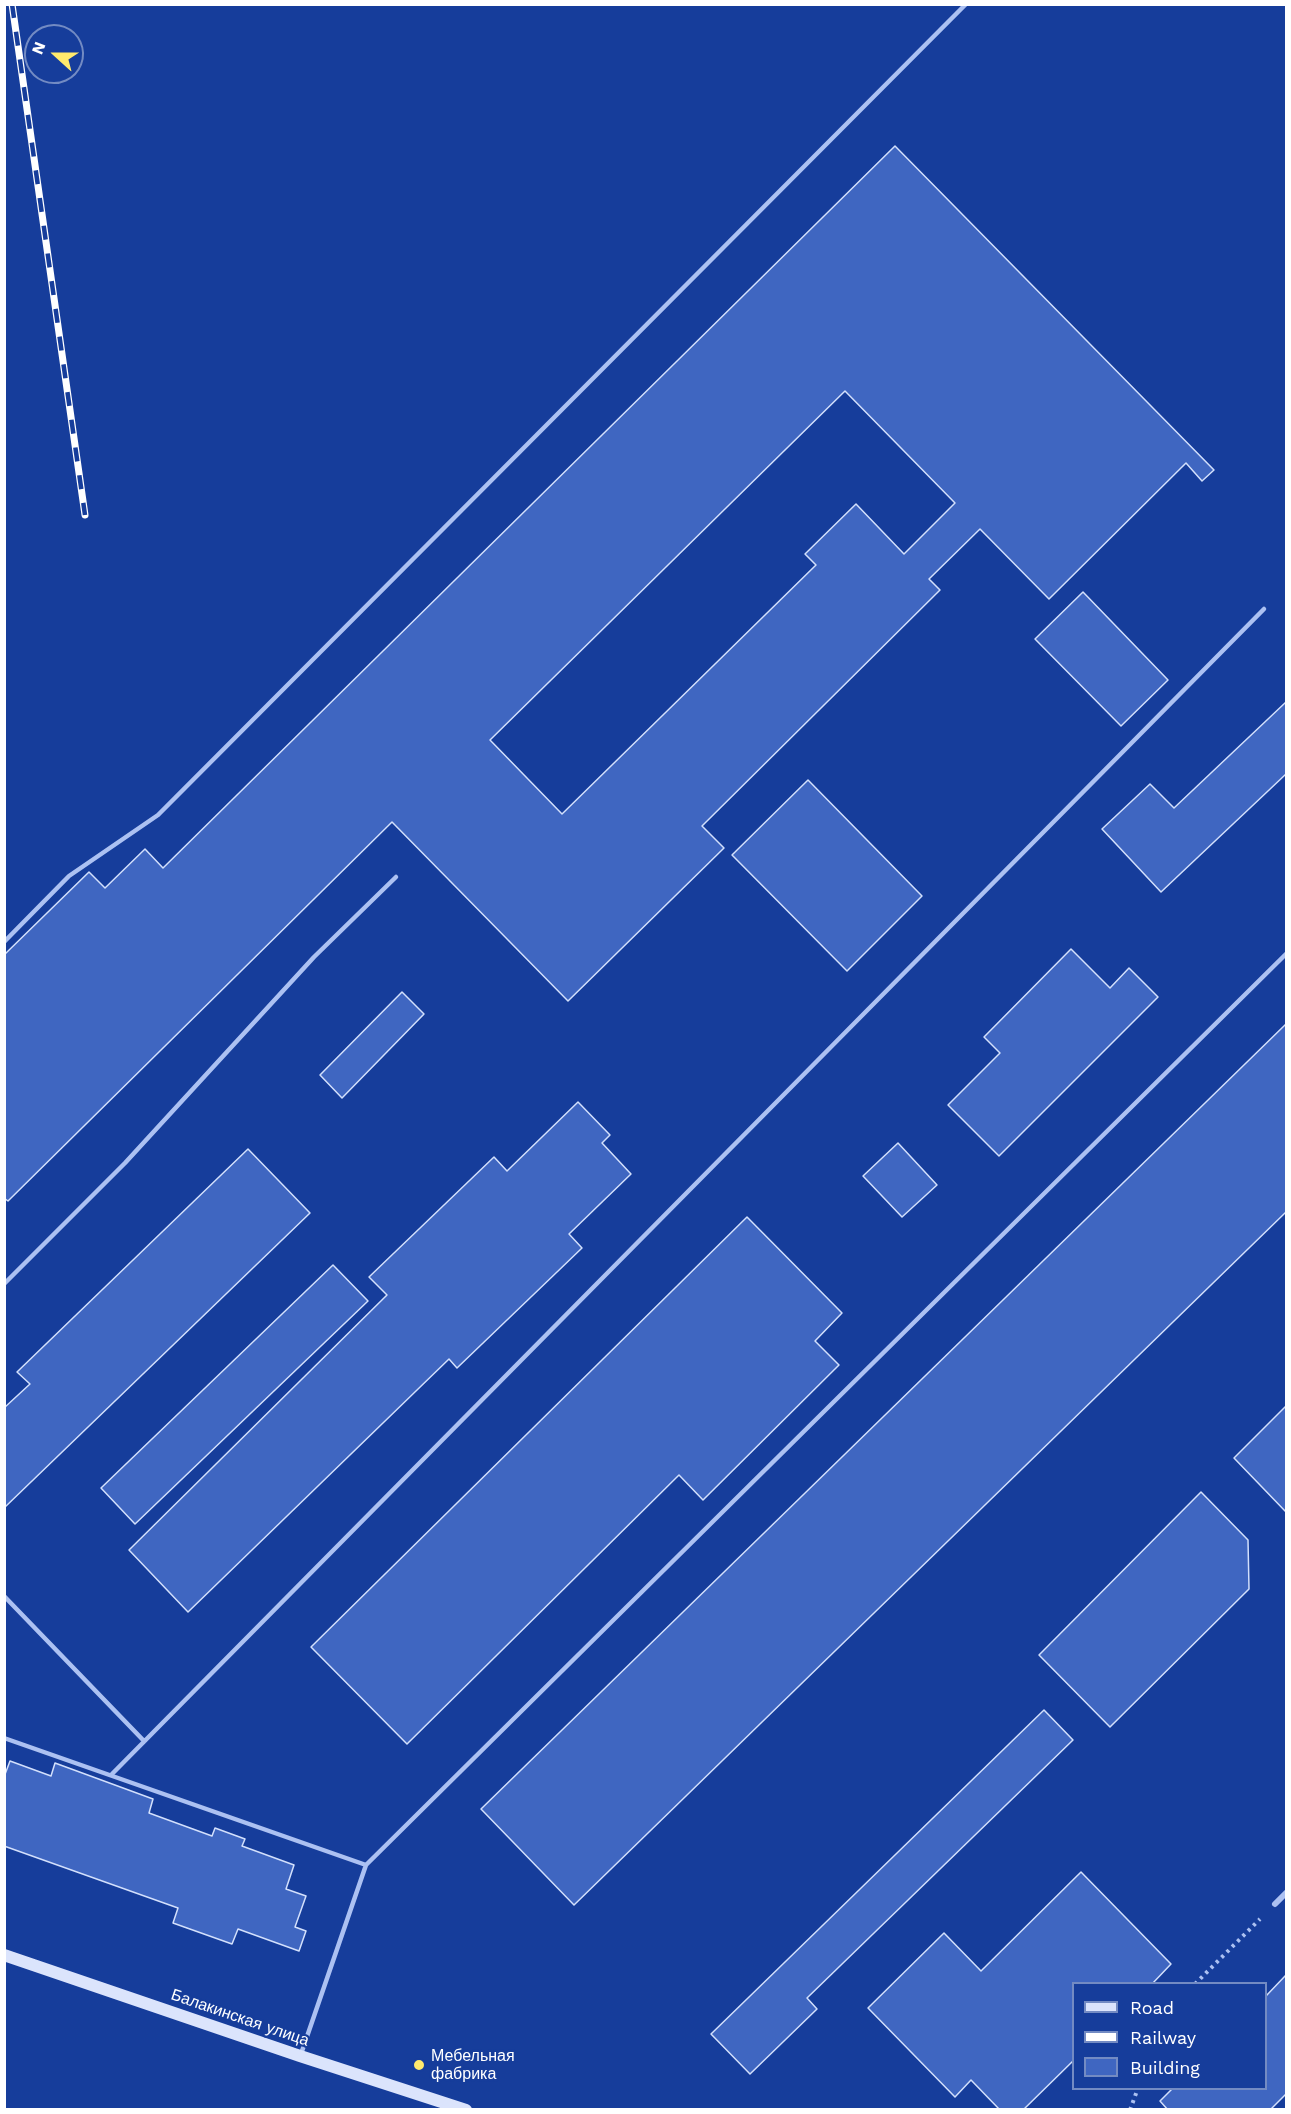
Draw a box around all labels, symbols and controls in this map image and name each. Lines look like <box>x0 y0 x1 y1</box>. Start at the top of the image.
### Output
north arrow <box>24 24 84 84</box>
text: N <box>28 39 50 57</box>
legend <box>1072 1982 1267 2090</box>
street label: Балакинская улица <box>168 1985 312 2051</box>
text: Road <box>1130 1997 1174 2018</box>
text: Railway <box>1130 2027 1196 2048</box>
place label: Мебельная фабрика <box>431 2046 515 2084</box>
text: Building <box>1130 2057 1200 2078</box>
marker: Мебельная фабрика <box>412 2058 426 2072</box>

